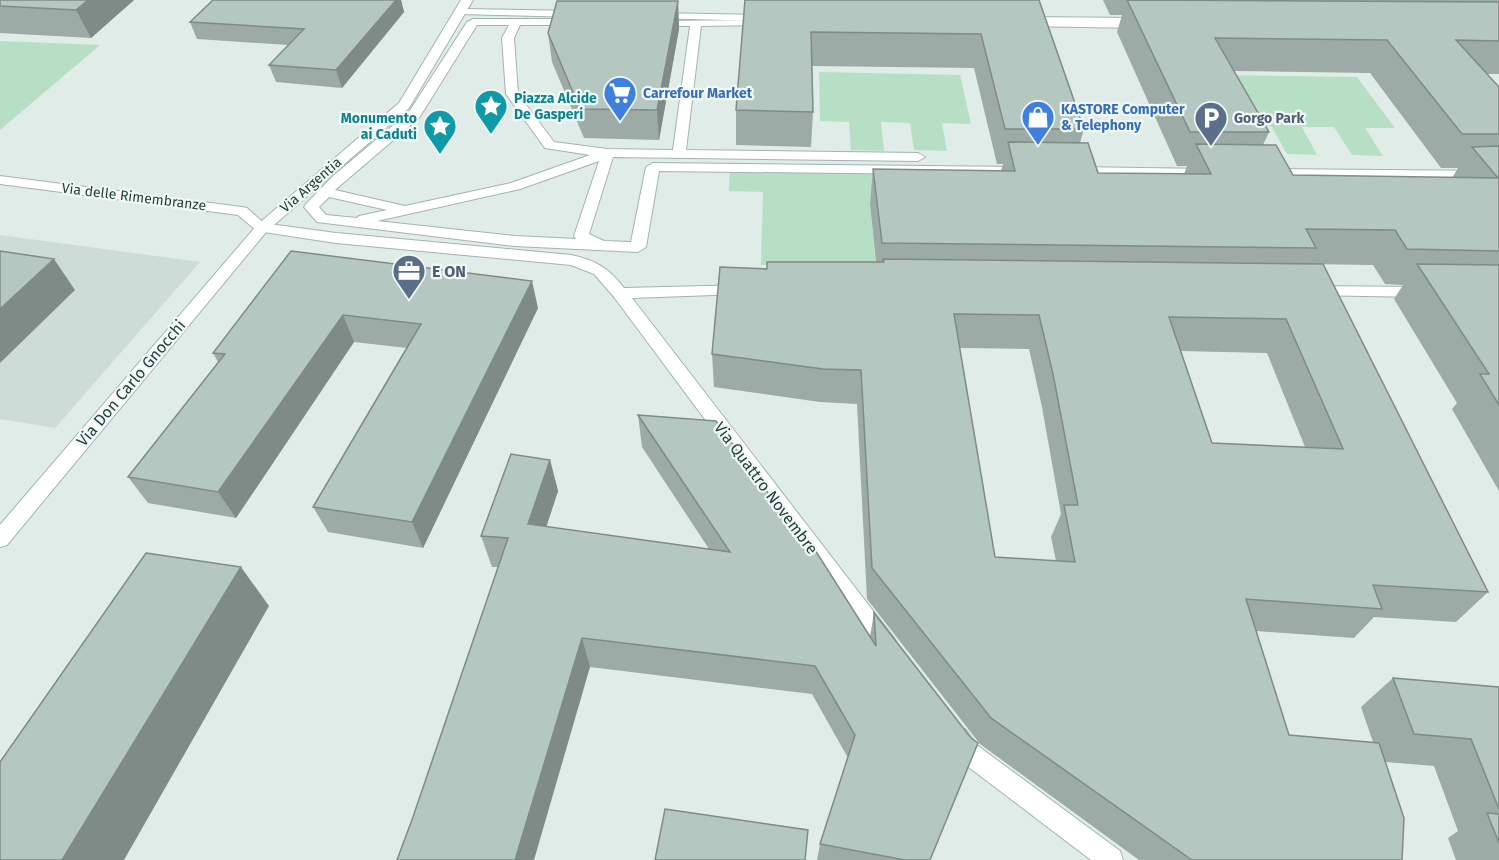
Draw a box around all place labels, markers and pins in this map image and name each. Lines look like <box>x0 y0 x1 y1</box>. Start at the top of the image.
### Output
supermarket icon: Carrefour Market <box>602 75 638 122</box>
place label: Carrefour Market <box>643 85 753 102</box>
place icon: Piazza Alcide De Gasperi <box>473 88 509 135</box>
place label: Piazza Alcide De Gasperi <box>514 90 597 123</box>
shop icon: KASTORE Computer & Telephony <box>1020 99 1056 146</box>
parking icon: Gorgo Park <box>1193 100 1229 147</box>
place label: KASTORE Computer & Telephony <box>1061 101 1185 134</box>
place icon: Monumento ai Caduti <box>422 108 458 155</box>
place label: Monumento ai Caduti <box>341 110 417 143</box>
place label: Gorgo Park <box>1234 110 1305 127</box>
office icon: E ON <box>391 253 427 300</box>
place label: E ON <box>432 262 466 281</box>

